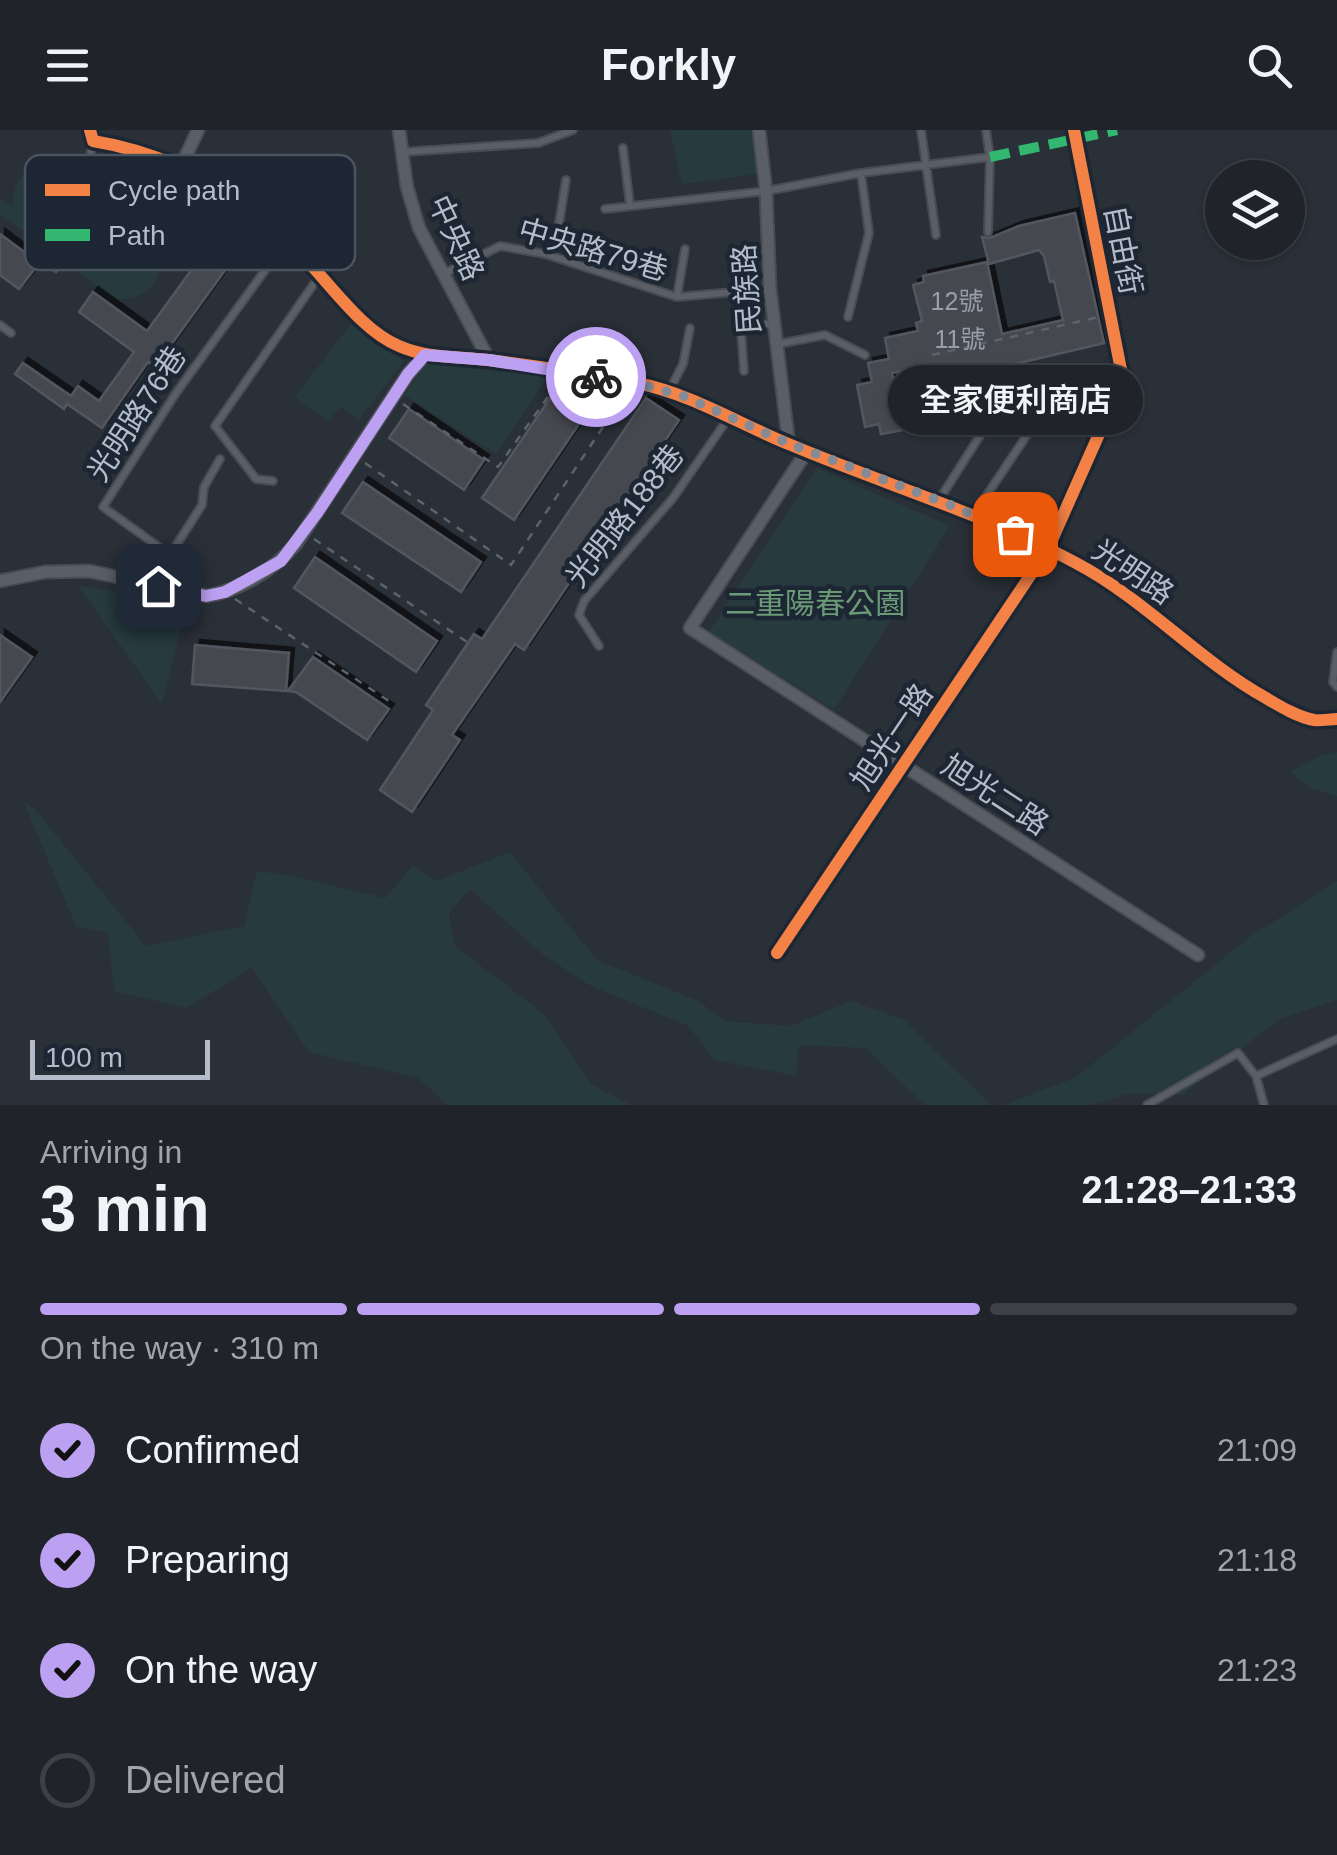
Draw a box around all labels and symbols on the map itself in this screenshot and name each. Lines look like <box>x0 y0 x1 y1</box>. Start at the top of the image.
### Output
legend <box>25 155 355 270</box>
text: Cycle path <box>108 175 240 206</box>
street label: 中央路 <box>422 190 490 286</box>
street label: 自由街 <box>1099 203 1148 297</box>
street label: 中央路79巷 <box>515 213 671 287</box>
text: Path <box>108 220 166 251</box>
street label: 民族路 <box>727 243 766 335</box>
house number: 12號 <box>931 287 983 315</box>
house number: 11號 <box>935 325 985 353</box>
courier <box>546 327 646 427</box>
street label: 光明路76巷 <box>81 340 192 487</box>
callout: 全家便利商店 <box>888 364 1142 434</box>
street label: 光明路188巷 <box>559 439 690 593</box>
pin <box>973 492 1058 577</box>
street label: 光明路 <box>1087 533 1180 610</box>
pin <box>116 544 201 629</box>
park label: 二重陽春公園 <box>725 587 905 620</box>
street label: 旭光一路 <box>844 678 939 796</box>
street label: 旭光二路 <box>936 748 1055 841</box>
scale bar <box>30 1035 210 1080</box>

